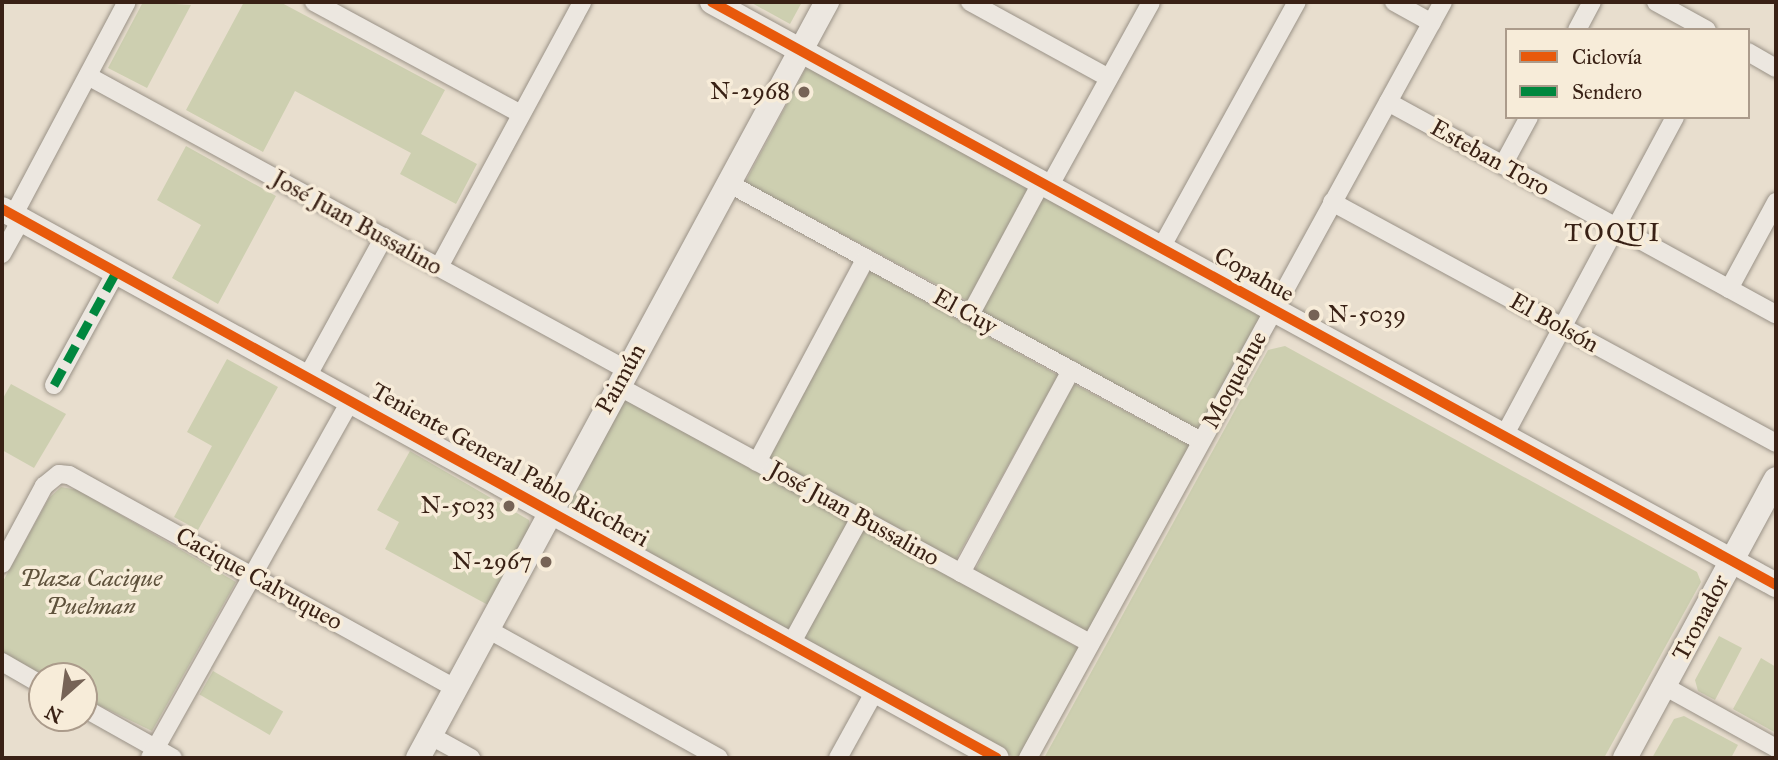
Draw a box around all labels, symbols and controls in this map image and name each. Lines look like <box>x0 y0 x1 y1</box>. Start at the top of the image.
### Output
legend <box>1505 28 1750 119</box>
text: Ciclovía <box>1572 44 1642 70</box>
place label: N-2968 <box>710 78 790 106</box>
text: Sendero <box>1572 79 1642 105</box>
marker: N-2968 <box>796 84 812 100</box>
street label: Esteban Toro <box>1425 113 1555 203</box>
street label: José Juan Bussalino <box>267 164 447 282</box>
district label: TOQUI <box>1565 217 1661 249</box>
street label: Copahue <box>1209 241 1299 309</box>
street label: El Cuy <box>928 283 1002 341</box>
street label: El Bolsón <box>1504 287 1604 359</box>
place label: N-5039 <box>1328 301 1406 329</box>
marker: N-5039 <box>1306 307 1322 323</box>
street label: Moquehue <box>1196 326 1274 434</box>
street label: Paimún <box>590 339 652 419</box>
street label: Teniente General Pablo Riccheri <box>366 376 654 554</box>
street label: José Juan Bussalino <box>764 455 944 573</box>
place label: N-5033 <box>420 492 495 520</box>
marker: N-5033 <box>501 498 517 514</box>
street label: Cacique Calvuqueo <box>171 521 347 637</box>
place label: N-2967 <box>452 548 532 576</box>
marker: N-2967 <box>538 554 554 570</box>
park label: Plaza Cacique Puelman <box>20 565 162 621</box>
street label: Tronador <box>1666 570 1736 666</box>
north arrow <box>28 662 98 732</box>
text: N <box>41 700 66 728</box>

